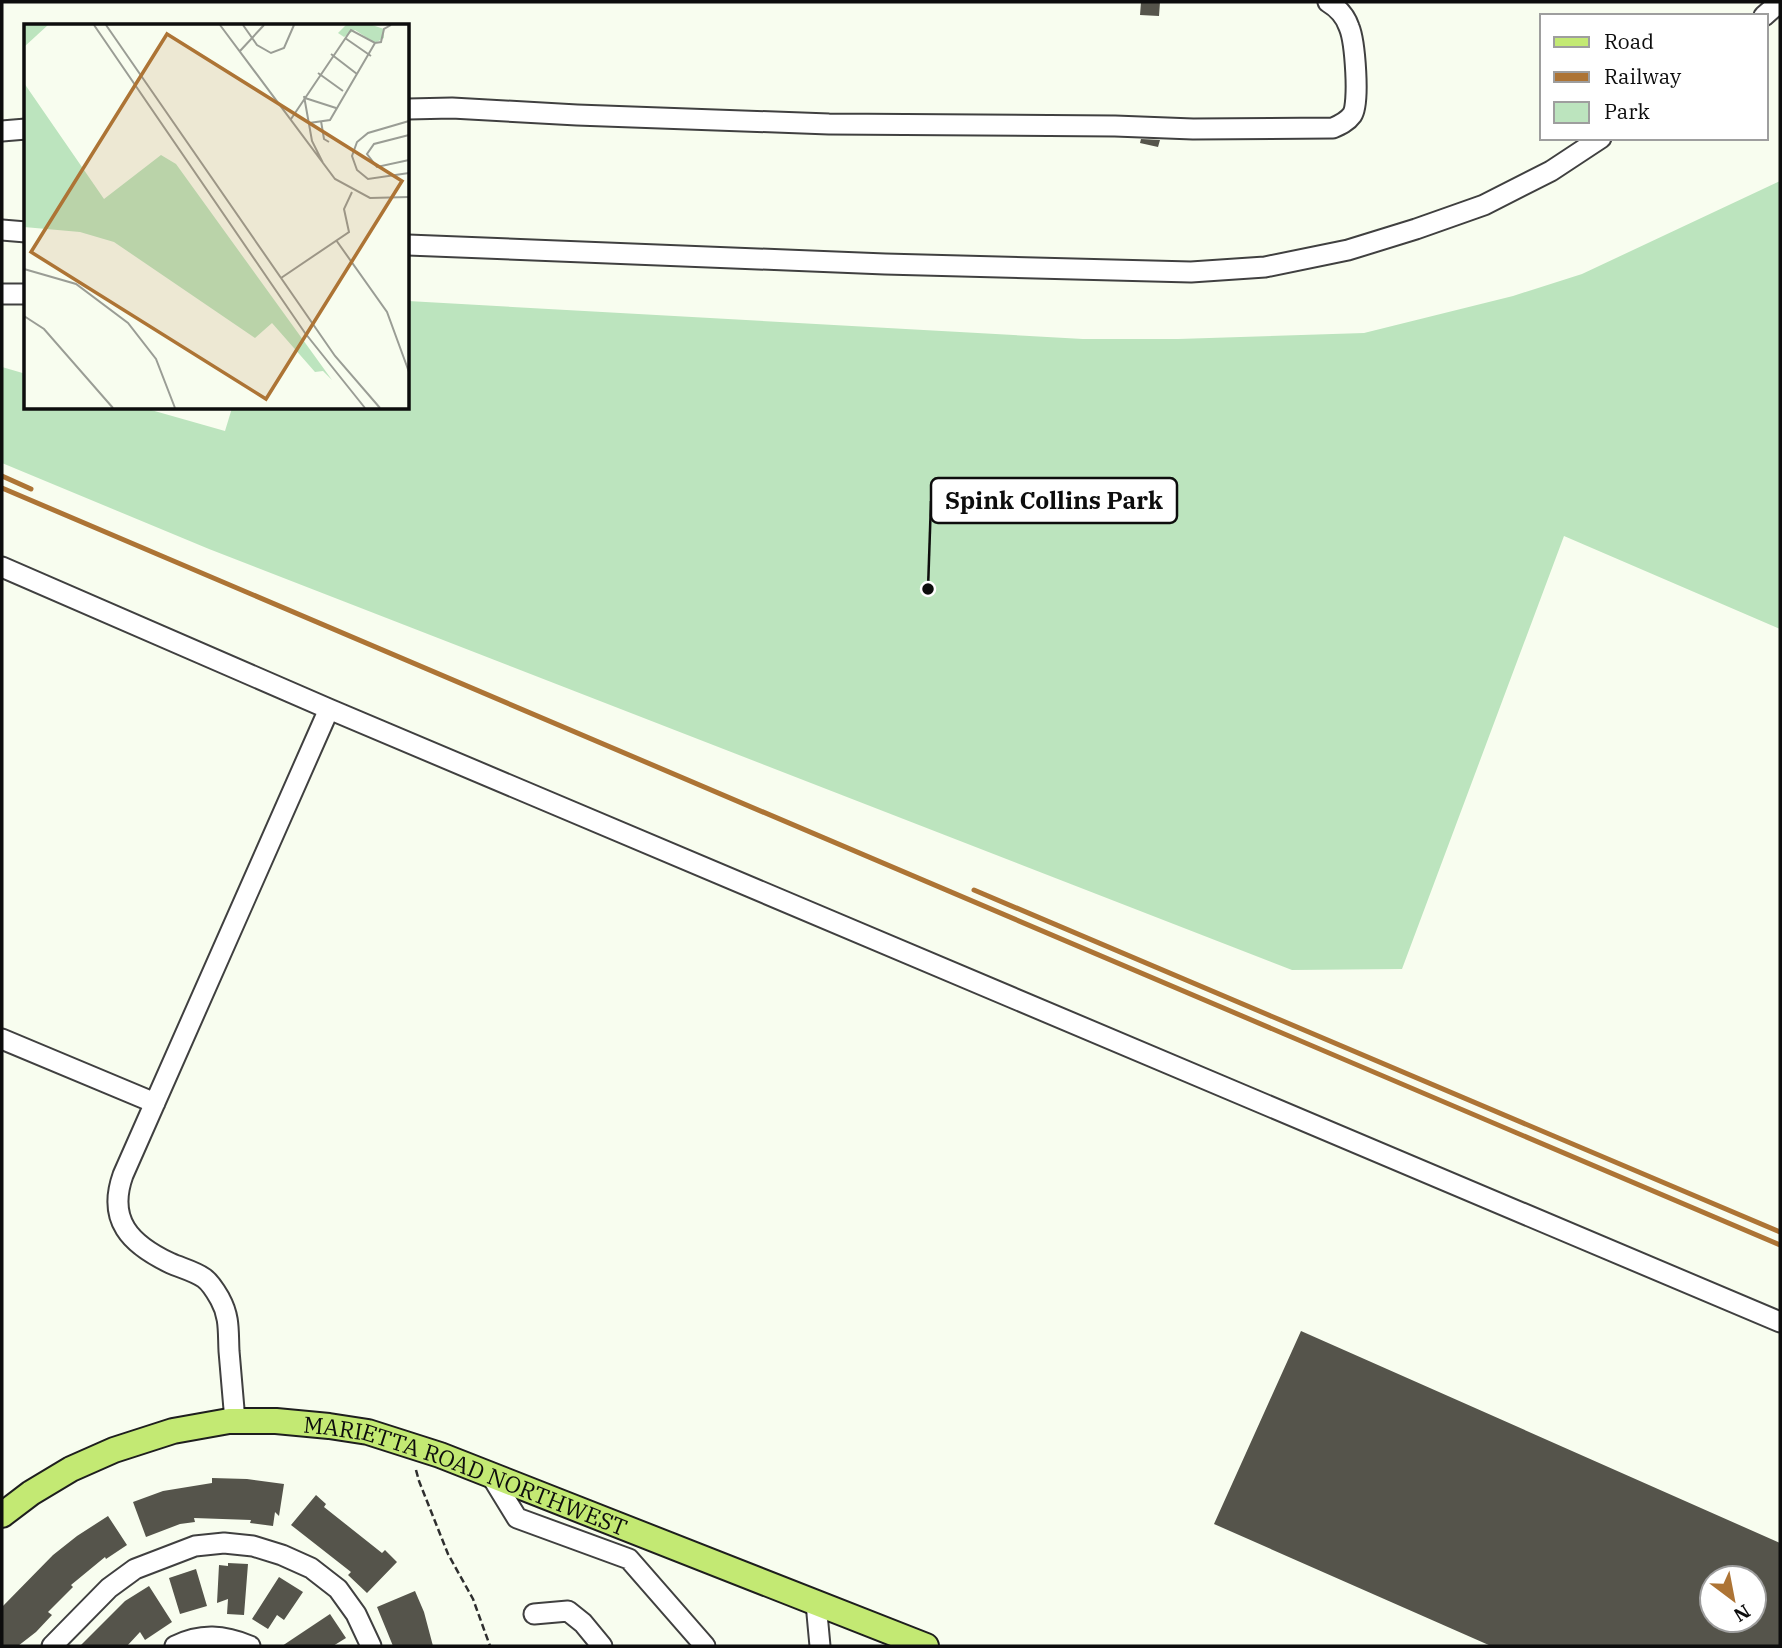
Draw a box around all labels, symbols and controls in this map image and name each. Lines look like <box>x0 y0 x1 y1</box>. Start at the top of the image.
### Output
legend <box>1540 14 1768 140</box>
inset map <box>24 24 410 410</box>
text: Road <box>1604 27 1654 55</box>
text: Railway <box>1604 62 1682 90</box>
text: Park <box>1604 97 1651 125</box>
callout: Spink Collins Park <box>931 478 1177 523</box>
text: Spink Collins Park <box>945 484 1163 516</box>
street label: MARIETTA ROAD NORTHWEST <box>302 1409 632 1542</box>
north arrow <box>1698 1564 1768 1634</box>
text: N <box>1729 1599 1755 1628</box>

